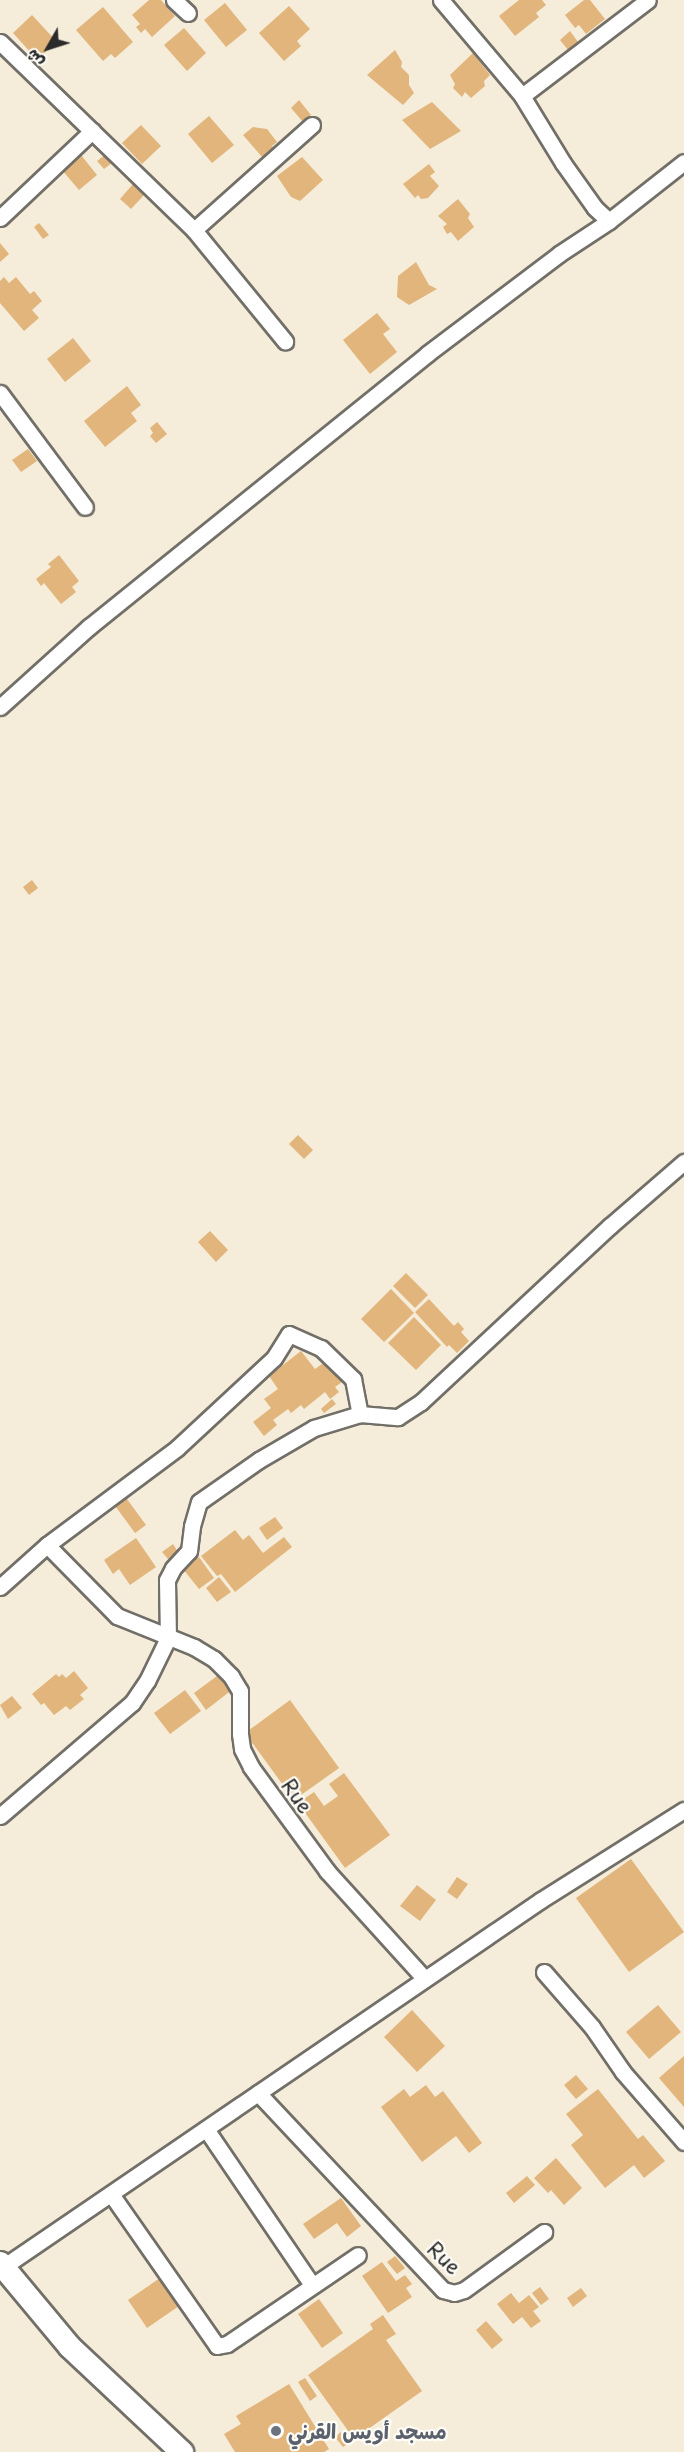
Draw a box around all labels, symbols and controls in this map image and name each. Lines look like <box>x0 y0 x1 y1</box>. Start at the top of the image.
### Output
north arrow <box>18 18 78 78</box>
text: ش <box>19 45 49 74</box>
street label: Rue <box>276 1774 318 1818</box>
street label: Rue <box>422 2237 466 2279</box>
place label: مسجد أويس القرني <box>288 2419 447 2443</box>
marker: مسجد أويس القرني <box>269 2424 283 2438</box>

